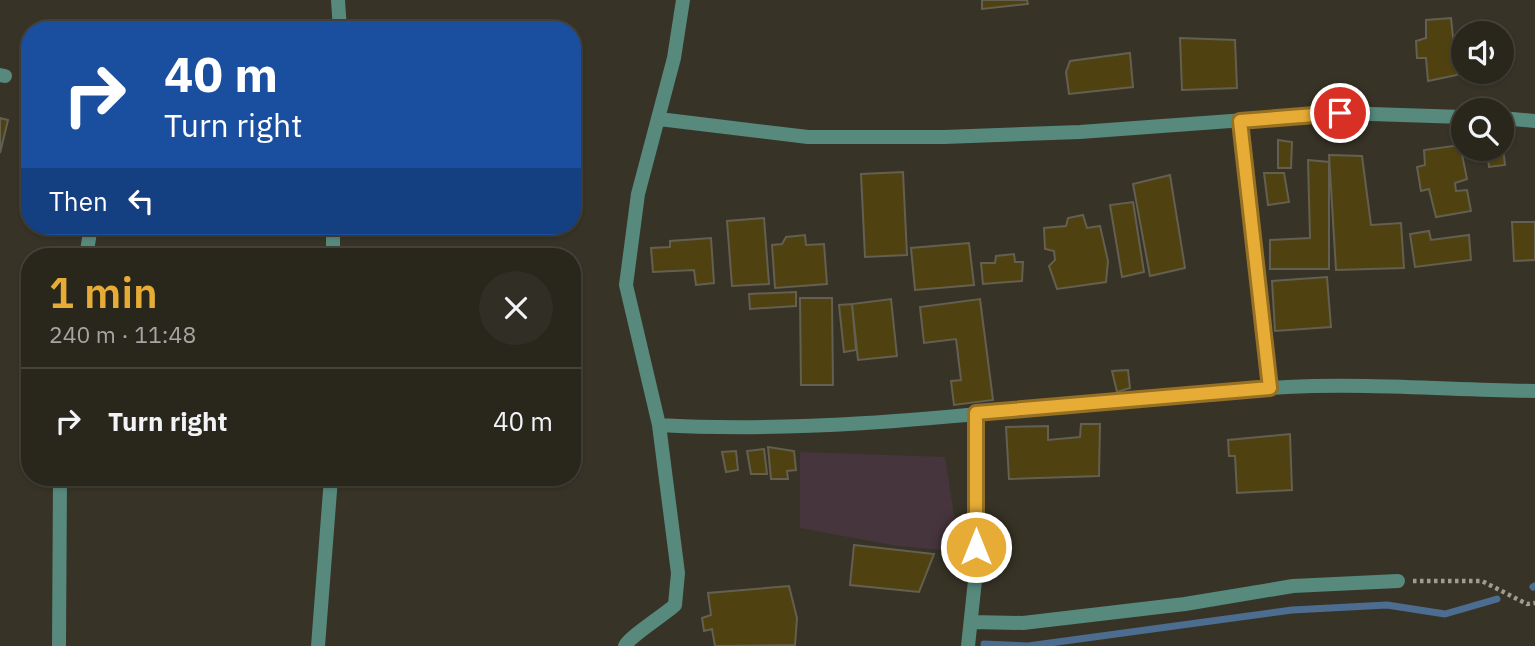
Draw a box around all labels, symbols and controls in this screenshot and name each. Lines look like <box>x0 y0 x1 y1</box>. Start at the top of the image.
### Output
map controls <box>1451 21 1514 161</box>
button: sound <box>1451 21 1514 84</box>
text: 40 m <box>164 42 278 105</box>
icon: right <box>49 49 140 140</box>
pin <box>1310 83 1370 143</box>
icon: arrive <box>1321 94 1359 132</box>
button: search <box>1451 98 1514 161</box>
text: Turn right <box>164 104 302 146</box>
icon: left <box>122 182 160 220</box>
text: Then <box>49 184 108 218</box>
text: 1 min <box>49 265 158 320</box>
button: close <box>479 271 553 345</box>
text: 240 m · 11:48 <box>49 319 196 349</box>
icon: right <box>49 402 87 440</box>
text: Turn right <box>108 404 227 438</box>
text: 40 m <box>493 404 553 438</box>
position arrow <box>939 510 1013 584</box>

